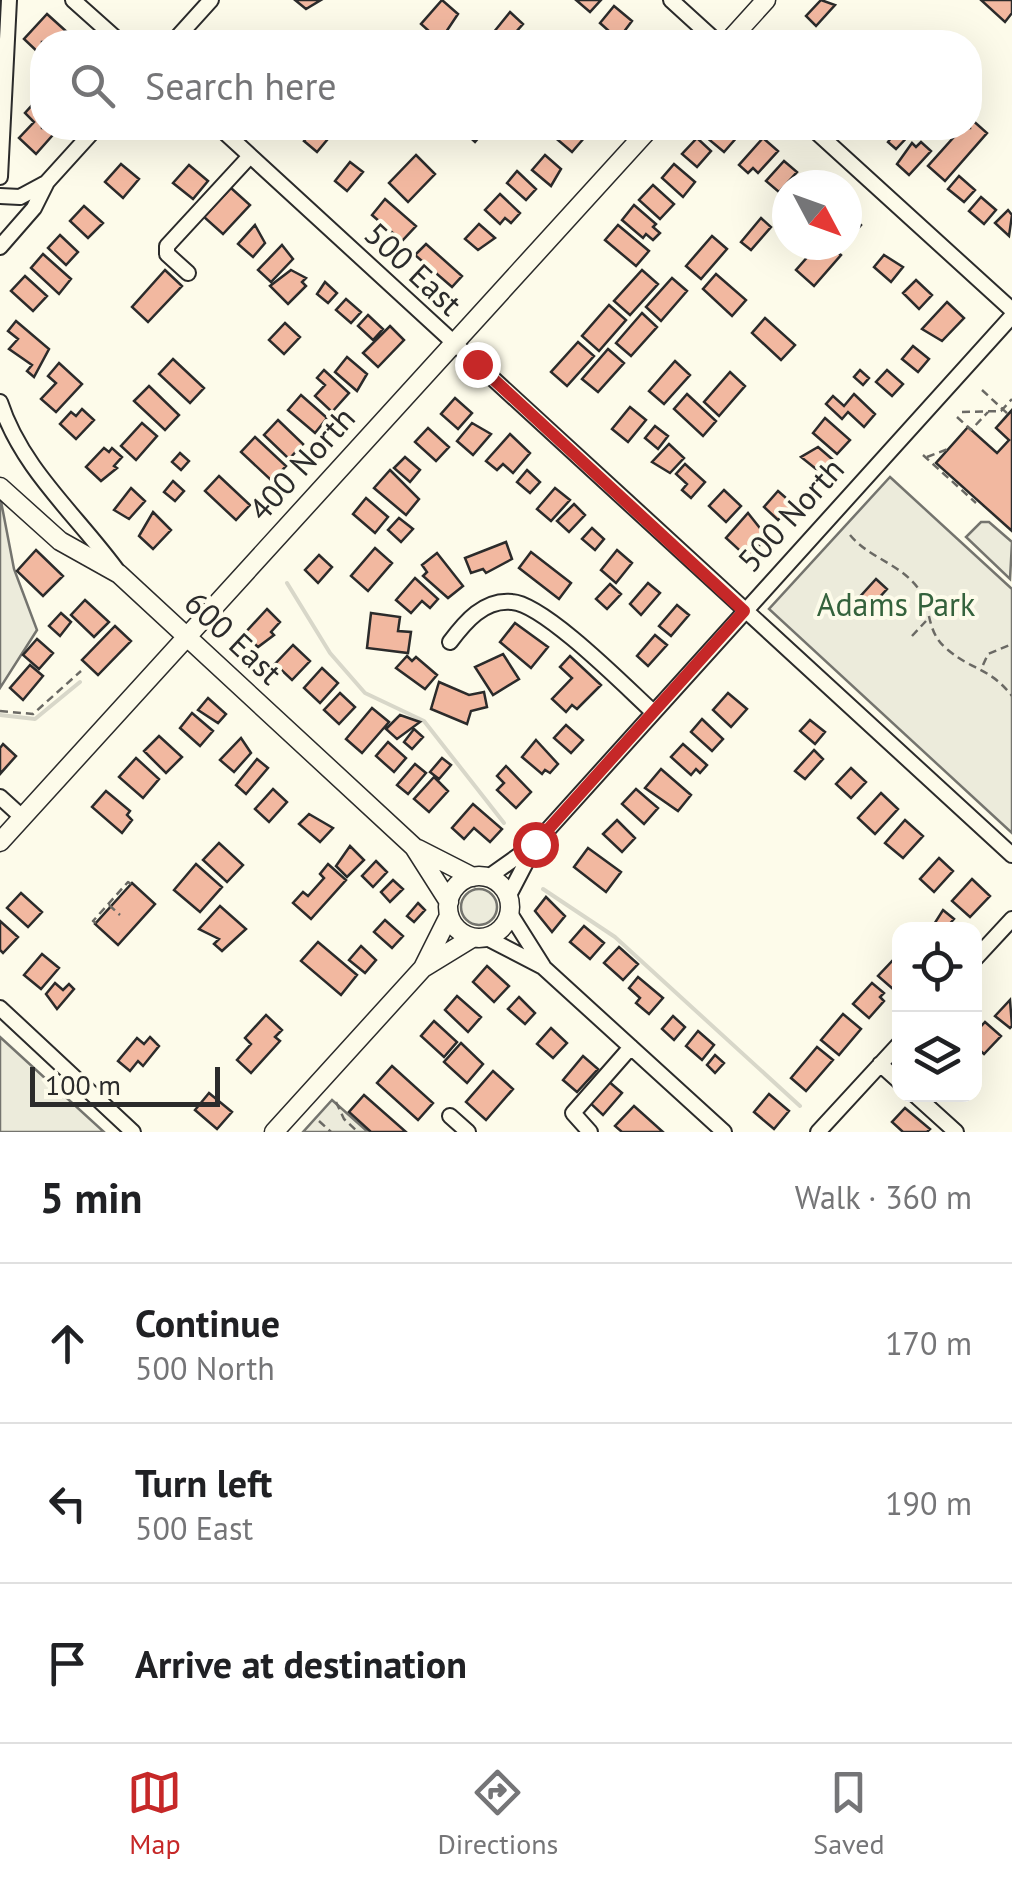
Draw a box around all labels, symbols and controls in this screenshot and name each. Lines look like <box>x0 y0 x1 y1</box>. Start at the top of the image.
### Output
search box <box>30 30 982 140</box>
icon: search <box>65 58 120 113</box>
text: Search here <box>145 61 337 110</box>
north arrow <box>772 170 862 260</box>
street label: 500 East <box>356 213 471 324</box>
route end <box>455 342 501 388</box>
street label: 400 North <box>239 397 364 529</box>
street label: 500 North <box>728 448 853 580</box>
street label: 600 East <box>176 582 291 693</box>
park label: Adams Park <box>817 583 976 625</box>
route start <box>513 822 559 868</box>
map controls <box>892 922 982 1102</box>
button: locate <box>892 922 982 1012</box>
button: layers <box>892 1012 982 1102</box>
scale bar <box>30 1062 220 1106</box>
text: 100 m <box>45 1066 121 1103</box>
text: 5 min <box>40 1170 142 1225</box>
text: Walk · 360 m <box>795 1176 972 1218</box>
text: Continue <box>135 1298 280 1347</box>
icon: ahead <box>40 1316 95 1371</box>
text: 170 m <box>885 1322 972 1364</box>
text: 500 North <box>135 1347 275 1389</box>
text: Turn left <box>135 1458 272 1507</box>
icon: left <box>40 1476 95 1531</box>
text: 190 m <box>885 1482 972 1524</box>
text: 500 East <box>135 1507 253 1549</box>
icon: arrive <box>40 1636 95 1691</box>
text: Arrive at destination <box>135 1639 467 1688</box>
tab: Map <box>127 1765 182 1862</box>
tab: Directions <box>437 1765 558 1862</box>
tab: Saved <box>813 1765 885 1862</box>

